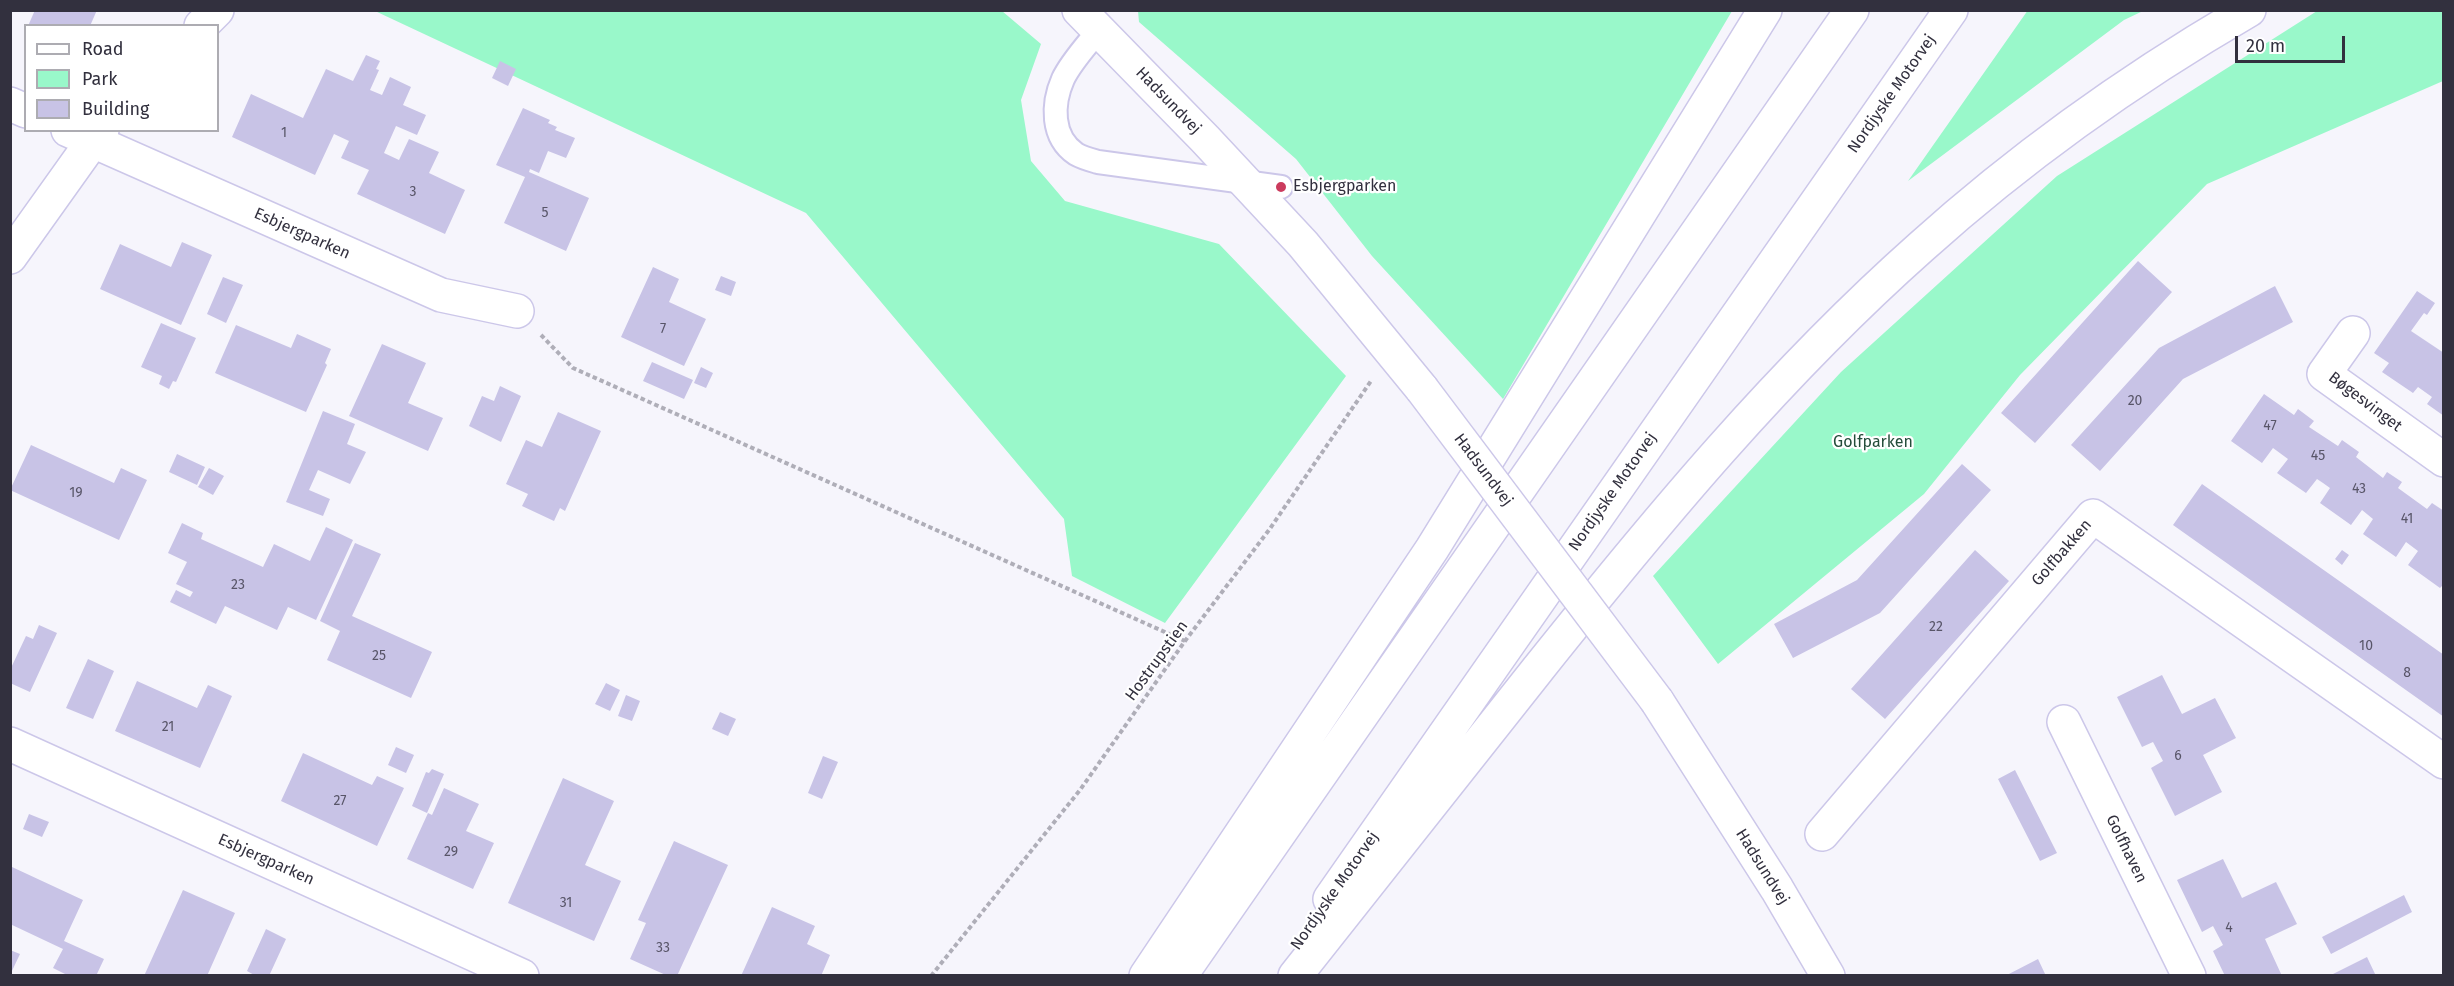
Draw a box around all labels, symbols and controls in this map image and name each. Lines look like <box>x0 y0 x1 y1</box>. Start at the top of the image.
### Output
legend <box>24 24 219 132</box>
scale bar <box>2238 24 2348 62</box>
street label: Nordjyske Motorvej <box>1844 31 1940 157</box>
text: 20 m <box>2246 35 2285 57</box>
text: Road <box>82 38 124 60</box>
street label: Hadsundvej <box>1131 63 1205 139</box>
text: Park <box>82 68 117 90</box>
text: Building <box>82 98 149 120</box>
house number: 1 <box>281 125 287 141</box>
place label: Esbjergparken <box>1293 177 1396 197</box>
marker: Esbjergparken <box>1274 180 1288 194</box>
house number: 3 <box>410 184 416 200</box>
street label: Esbjergparken <box>251 204 353 264</box>
house number: 5 <box>541 205 549 221</box>
house number: 7 <box>660 321 666 337</box>
street label: Bøgesvinget <box>2324 368 2406 436</box>
house number: 20 <box>2128 393 2142 409</box>
house number: 47 <box>2263 418 2277 434</box>
street label: Nordjyske Motorvej <box>1565 429 1661 555</box>
street label: Hadsundvej <box>1449 430 1517 510</box>
park label: Golfparken <box>1833 433 1913 453</box>
house number: 45 <box>2311 448 2325 464</box>
house number: 43 <box>2352 481 2366 497</box>
house number: 19 <box>69 485 83 501</box>
house number: 41 <box>2401 511 2413 527</box>
street label: Golfbakken <box>2028 516 2096 590</box>
house number: 23 <box>231 577 245 593</box>
street label: Hostrupstien <box>1122 617 1192 705</box>
house number: 22 <box>1929 619 1943 635</box>
house number: 10 <box>2359 638 2373 654</box>
house number: 25 <box>372 648 386 664</box>
house number: 8 <box>2403 665 2411 681</box>
house number: 21 <box>162 719 174 735</box>
house number: 6 <box>2174 748 2182 764</box>
house number: 27 <box>333 793 347 809</box>
street label: Golfhaven <box>2101 812 2151 886</box>
street label: Hadsundvej <box>1731 825 1793 909</box>
street label: Nordjyske Motorvej <box>1287 828 1383 954</box>
street label: Esbjergparken <box>215 830 317 890</box>
house number: 29 <box>444 844 458 860</box>
house number: 31 <box>560 895 572 911</box>
house number: 4 <box>2225 920 2233 936</box>
house number: 33 <box>656 940 670 956</box>

